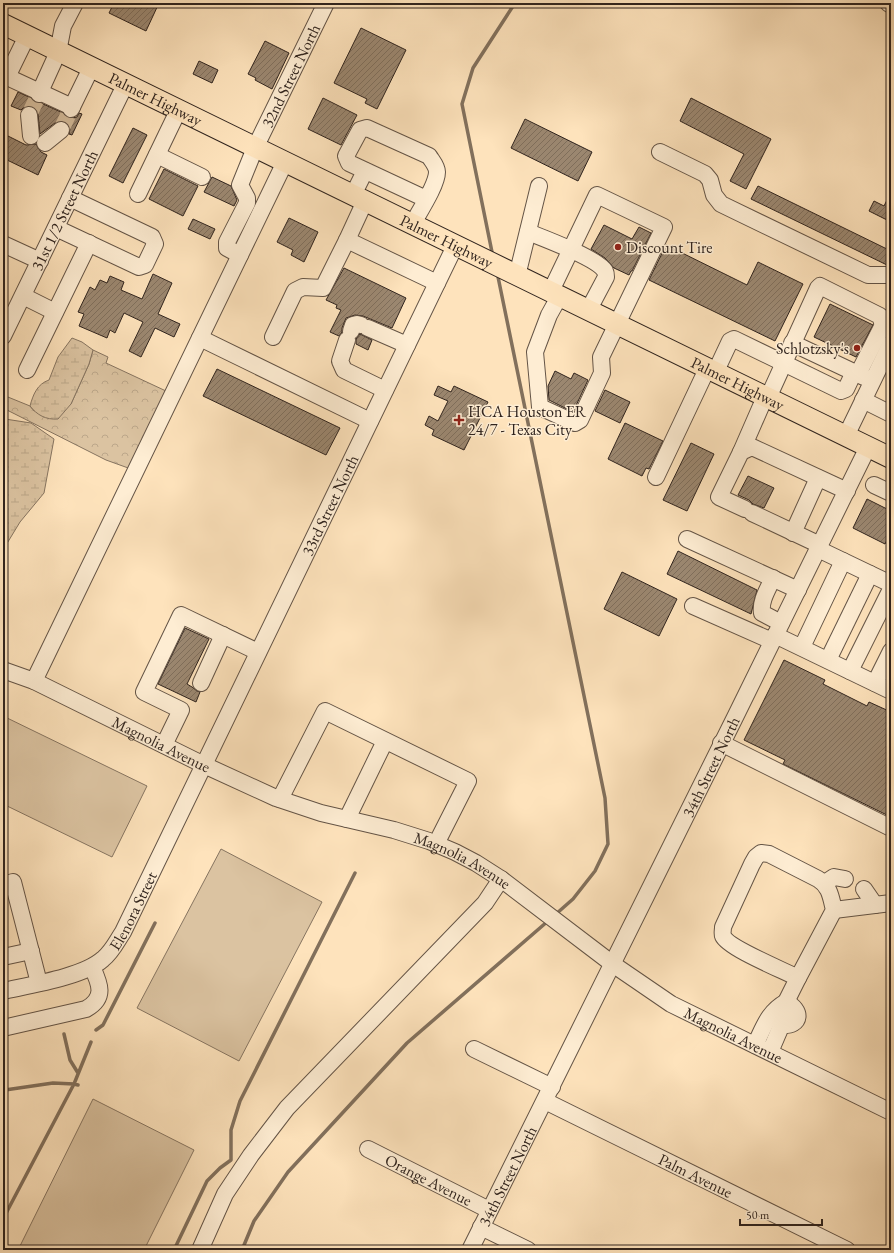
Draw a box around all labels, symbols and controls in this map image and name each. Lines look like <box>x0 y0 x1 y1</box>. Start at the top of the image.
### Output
street label: 32nd Street North <box>256 20 325 131</box>
street label: Palmer Highway <box>106 67 207 131</box>
street label: 31st 1/2 Street North <box>26 146 102 274</box>
street label: Palmer Highway <box>397 209 498 273</box>
place label: Discount Tire <box>626 237 713 258</box>
marker: Discount Tire <box>613 242 623 252</box>
place label: Schlotzsky's <box>776 338 849 359</box>
marker: Schlotzsky's <box>852 343 862 353</box>
street label: Palmer Highway <box>688 352 789 415</box>
place label: HCA Houston ER 24/7 - Texas City <box>468 401 587 440</box>
marker: HCA Houston ER 24/7 - Texas City <box>453 414 465 426</box>
street label: 33rd Street North <box>296 451 363 559</box>
street label: Magnolia Avenue <box>109 711 214 777</box>
street label: 34th Street North <box>677 713 744 820</box>
street label: Magnolia Avenue <box>411 826 515 893</box>
street label: Elenora Street <box>104 868 161 954</box>
street label: Magnolia Avenue <box>681 1002 786 1068</box>
street label: 34th Street North <box>473 1122 541 1230</box>
street label: Palm Avenue <box>655 1148 736 1202</box>
street label: Orange Avenue <box>382 1149 476 1210</box>
scale bar <box>740 1201 822 1227</box>
text: 50 m <box>746 1207 770 1223</box>

